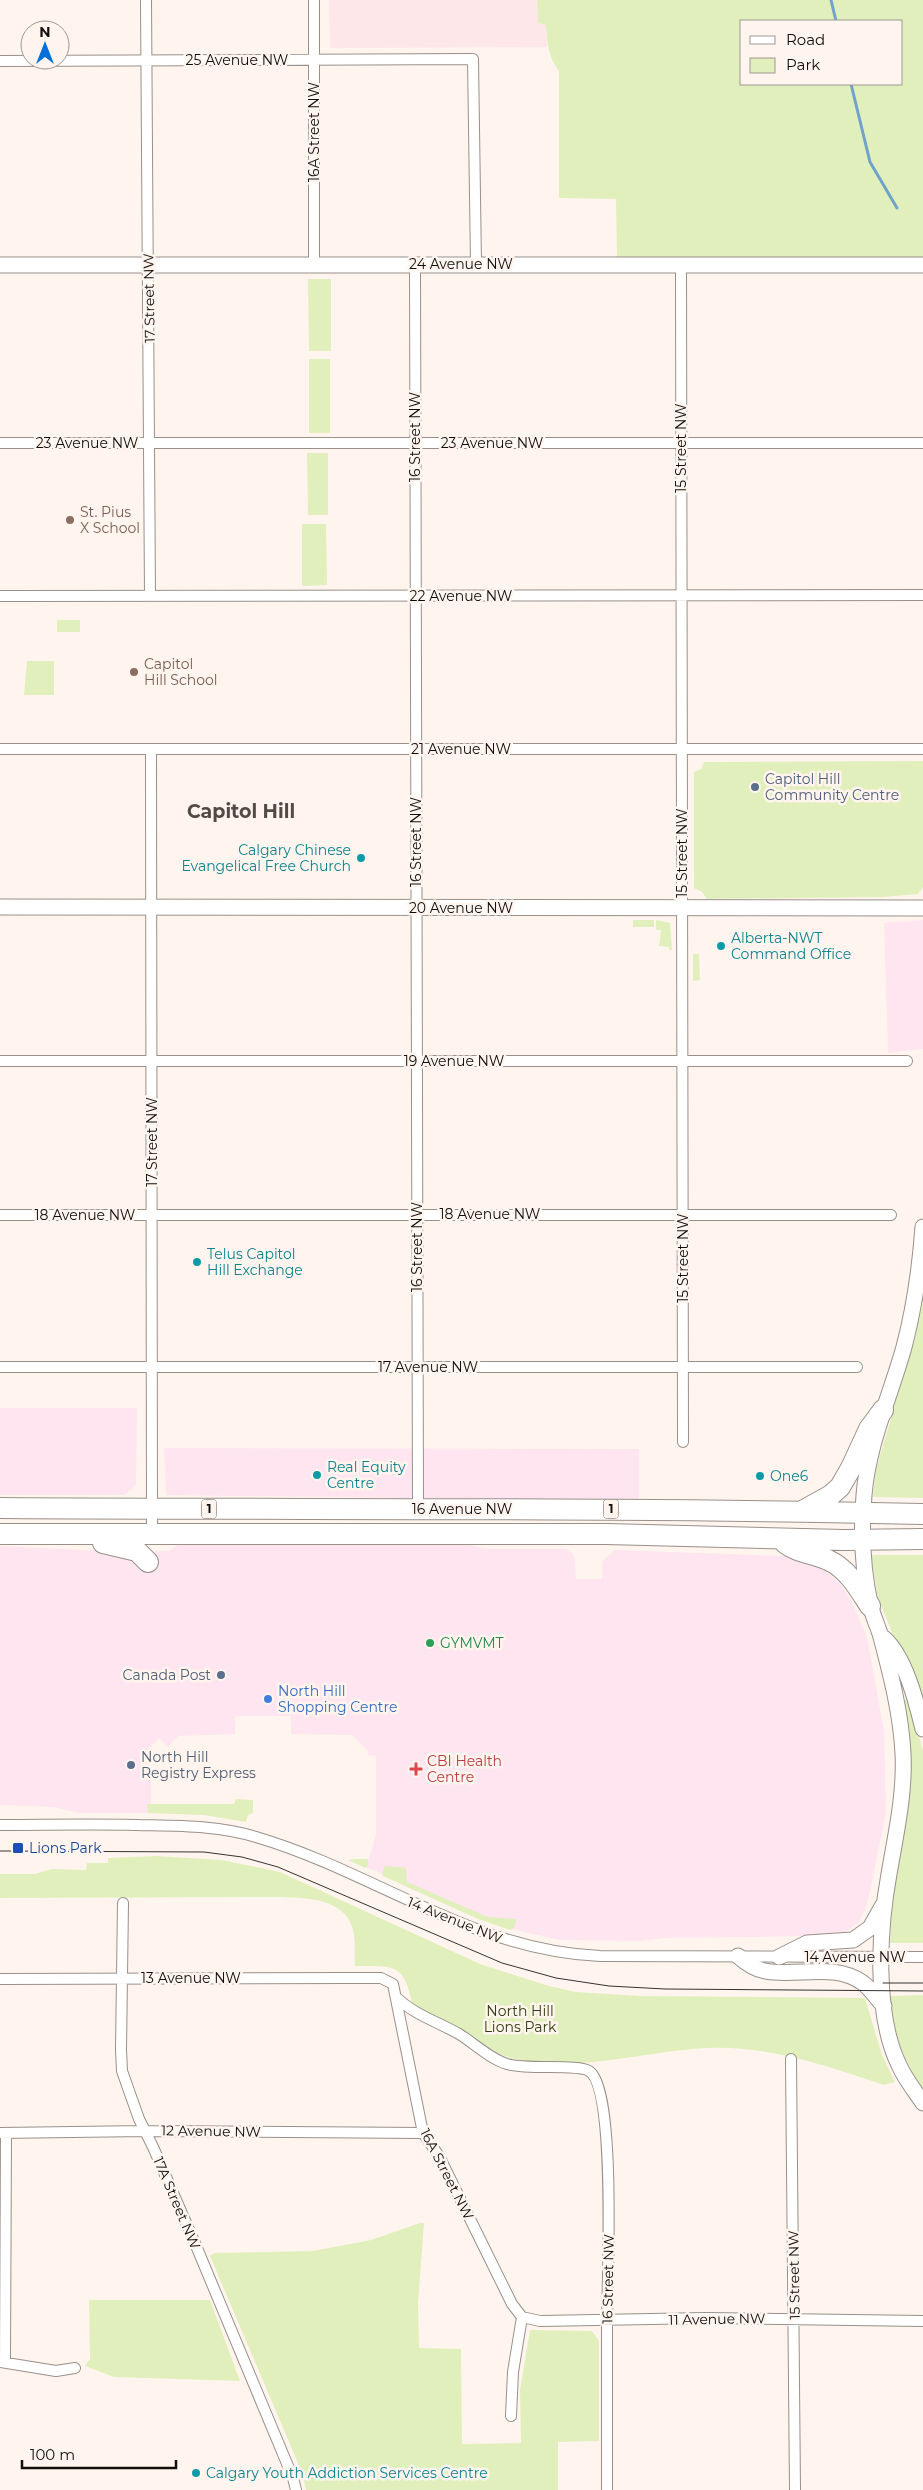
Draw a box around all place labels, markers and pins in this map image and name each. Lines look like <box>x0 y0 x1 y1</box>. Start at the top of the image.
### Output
place label: St. Pius X School <box>80 503 140 537</box>
marker: St. Pius X School <box>64 514 76 526</box>
place label: Capitol Hill School <box>144 655 218 689</box>
marker: Capitol Hill School <box>128 666 140 678</box>
place label: Capitol Hill Community Centre <box>765 770 899 804</box>
marker: Capitol Hill Community Centre <box>749 781 761 793</box>
place label: Calgary Chinese Evangelical Free Church <box>181 841 351 875</box>
marker: Calgary Chinese Evangelical Free Church <box>355 852 367 864</box>
place label: Alberta-NWT Command Office <box>731 929 851 963</box>
marker: Alberta-NWT Command Office <box>715 940 727 952</box>
place label: Telus Capitol Hill Exchange <box>207 1245 303 1279</box>
marker: Telus Capitol Hill Exchange <box>191 1256 203 1268</box>
place label: Real Equity Centre <box>327 1458 406 1492</box>
place label: One6 <box>770 1467 809 1485</box>
marker: Real Equity Centre <box>311 1469 323 1481</box>
marker: One6 <box>754 1470 766 1482</box>
place label: GYMVMT <box>440 1634 504 1652</box>
marker: GYMVMT <box>424 1637 436 1649</box>
place label: Canada Post <box>123 1666 211 1684</box>
marker: Canada Post <box>215 1669 227 1681</box>
place label: North Hill Shopping Centre <box>278 1682 397 1716</box>
marker: North Hill Shopping Centre <box>262 1693 274 1705</box>
place label: North Hill Registry Express <box>141 1748 256 1782</box>
place label: CBI Health Centre <box>427 1752 502 1786</box>
marker: North Hill Registry Express <box>125 1759 137 1771</box>
marker: CBI Health Centre <box>409 1762 423 1776</box>
place label: Lions Park <box>29 1839 102 1857</box>
marker: Lions Park <box>11 1841 25 1855</box>
place label: Calgary Youth Addiction Services Centre <box>206 2464 488 2482</box>
marker: Calgary Youth Addiction Services Centre <box>190 2467 202 2479</box>

